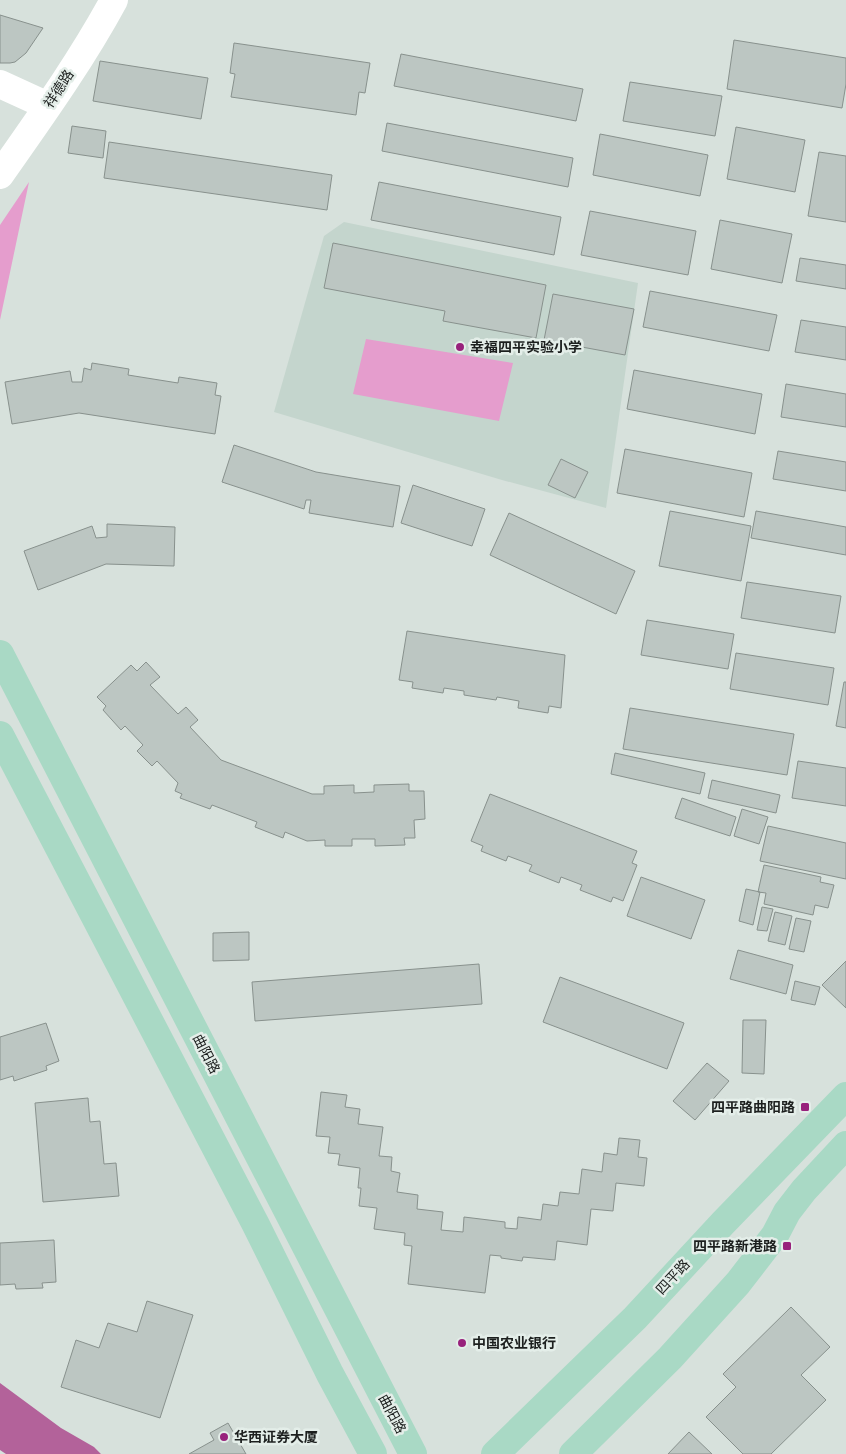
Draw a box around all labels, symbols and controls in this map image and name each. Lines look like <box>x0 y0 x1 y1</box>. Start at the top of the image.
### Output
street label: 祥德路 <box>40 67 78 111</box>
place label: 幸福四平实验小学 <box>470 339 582 356</box>
marker: 幸福四平实验小学 <box>454 341 466 353</box>
street label: 曲阳路 <box>189 1031 223 1077</box>
place label: 四平路曲阳路 <box>711 1099 795 1116</box>
marker: 四平路曲阳路 <box>799 1101 811 1113</box>
place label: 四平路新港路 <box>693 1238 777 1255</box>
marker: 四平路新港路 <box>781 1240 793 1252</box>
street label: 四平路 <box>652 1256 694 1298</box>
place label: 中国农业银行 <box>472 1335 556 1352</box>
marker: 中国农业银行 <box>456 1337 468 1349</box>
street label: 曲阳路 <box>375 1391 409 1437</box>
place label: 华西证券大厦 <box>234 1429 318 1446</box>
marker: 华西证券大厦 <box>218 1431 230 1443</box>

